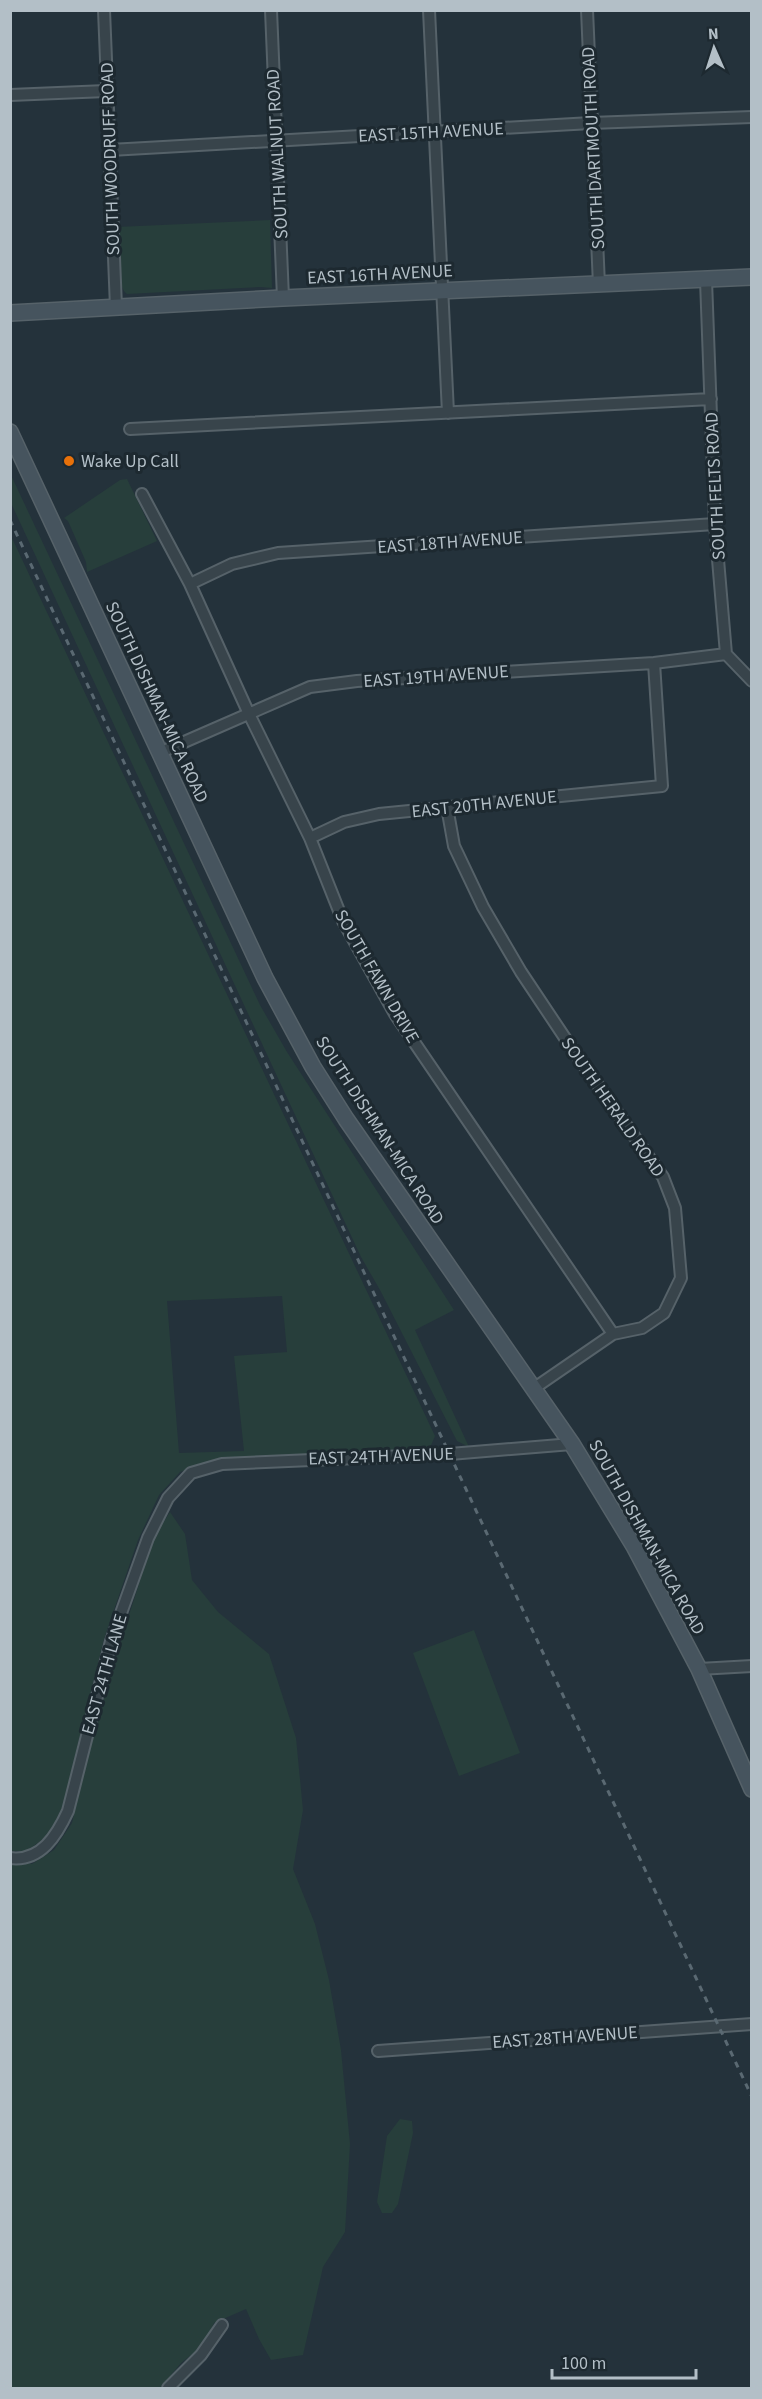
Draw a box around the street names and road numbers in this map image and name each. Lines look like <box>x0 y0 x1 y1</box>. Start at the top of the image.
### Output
street label: SOUTH DARTMOUTH ROAD <box>576 46 611 250</box>
street label: SOUTH WOODRUFF ROAD <box>95 62 126 256</box>
street label: SOUTH WALNUT ROAD <box>261 68 294 240</box>
street label: EAST 15TH AVENUE <box>358 116 504 149</box>
street label: EAST 16TH AVENUE <box>307 258 453 291</box>
street label: SOUTH FELTS ROAD <box>699 411 732 561</box>
street label: EAST 18TH AVENUE <box>377 525 524 560</box>
street label: SOUTH DISHMAN-MICA ROAD <box>99 597 214 807</box>
street label: EAST 19TH AVENUE <box>363 659 510 694</box>
street label: EAST 20TH AVENUE <box>410 784 558 825</box>
street label: SOUTH FAWN DRIVE <box>328 905 425 1048</box>
street label: SOUTH DISHMAN-MICA ROAD <box>309 1031 450 1229</box>
street label: SOUTH HERALD ROAD <box>555 1032 670 1182</box>
street label: SOUTH DISHMAN-MICA ROAD <box>582 1435 711 1639</box>
street label: EAST 24TH AVENUE <box>308 1441 454 1472</box>
street label: EAST 24TH LANE <box>75 1611 134 1737</box>
street label: EAST 28TH AVENUE <box>492 2020 639 2055</box>

